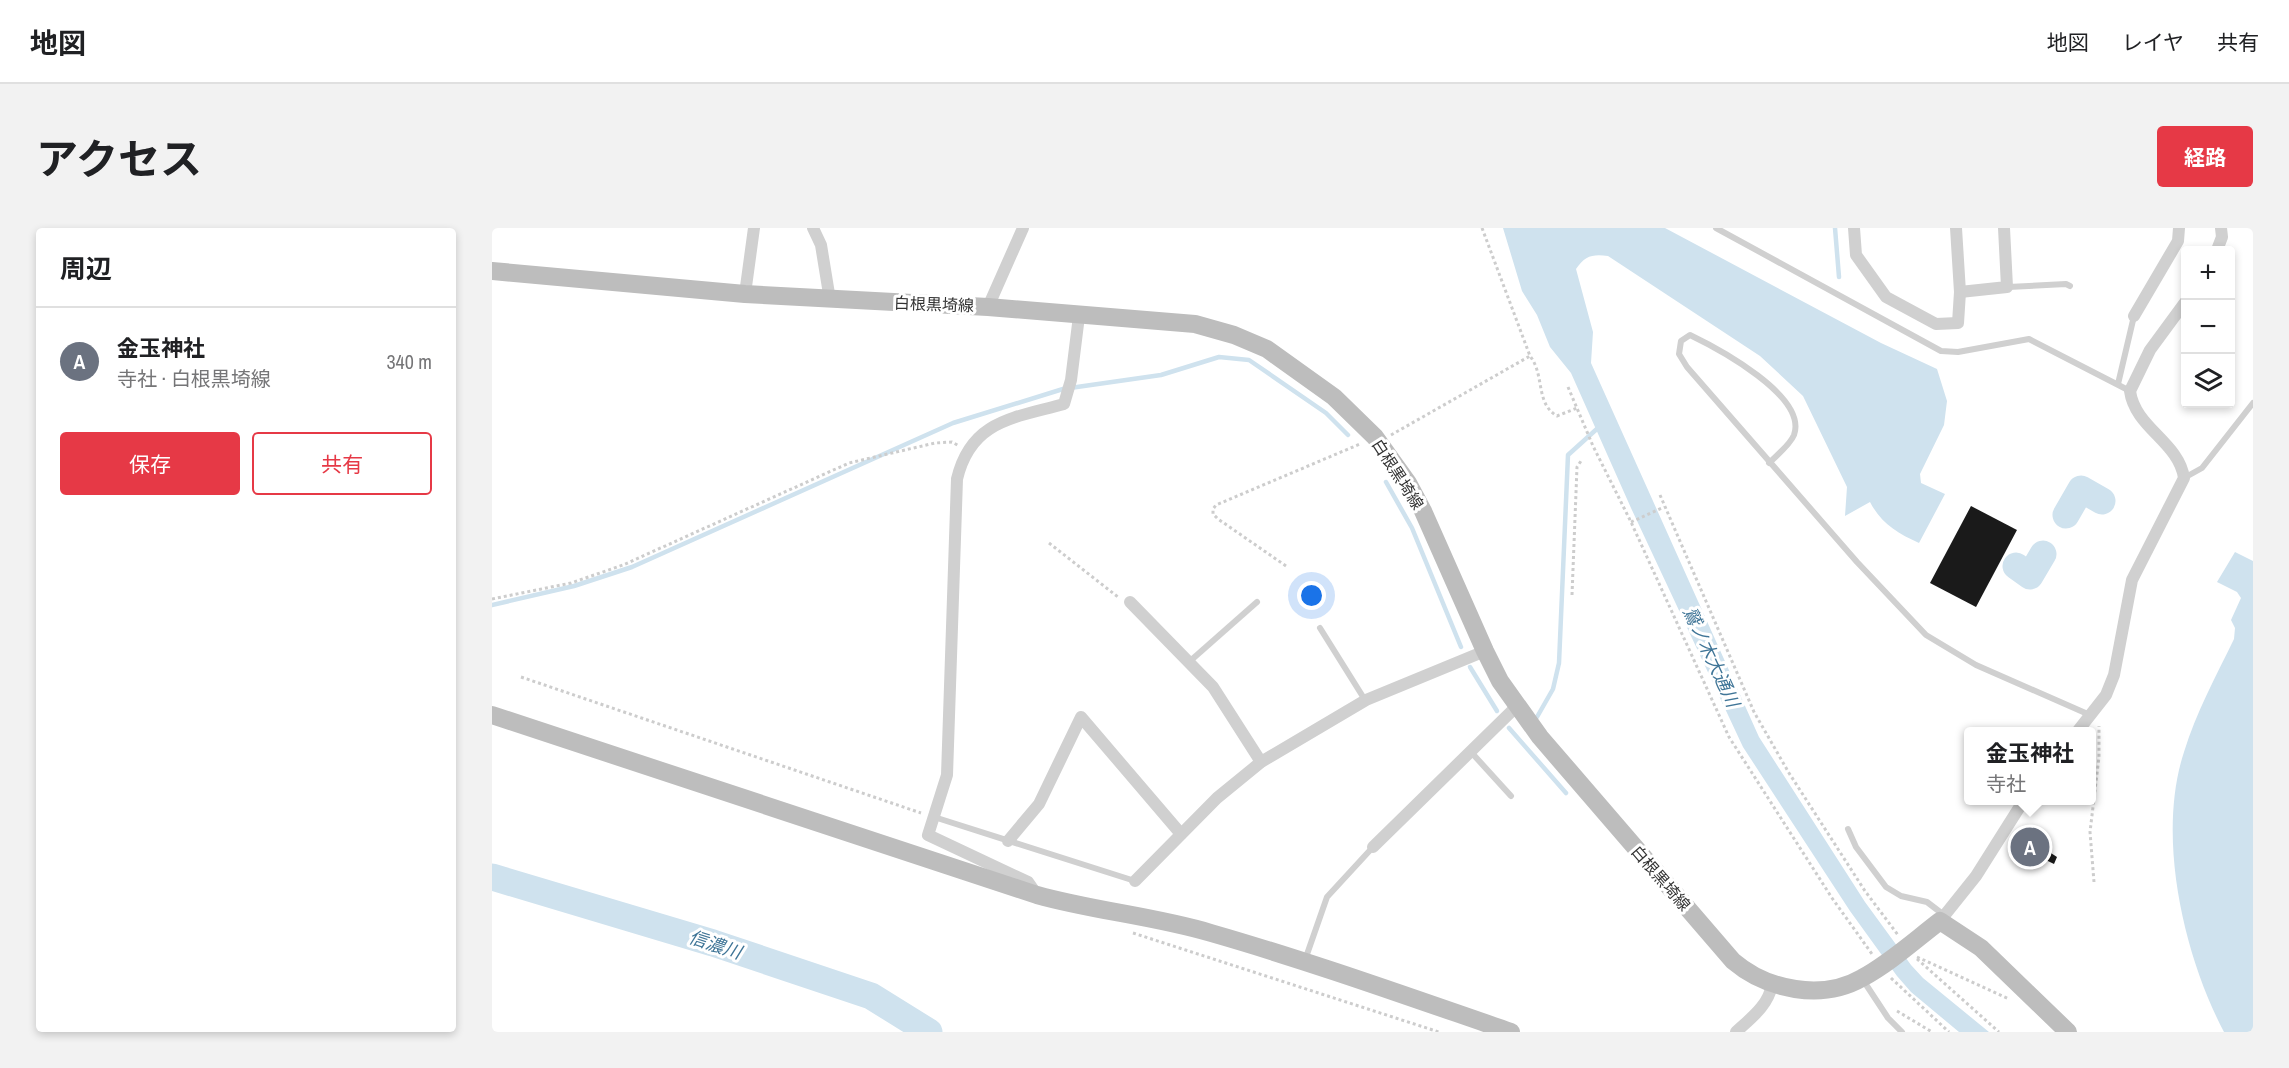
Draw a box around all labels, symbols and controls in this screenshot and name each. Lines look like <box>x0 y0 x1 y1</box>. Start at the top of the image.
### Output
text: 地図 <box>30 24 86 62</box>
text: 地図 <box>2047 28 2089 57</box>
text: レイヤ <box>2122 28 2184 57</box>
text: 共有 <box>2217 28 2259 57</box>
button: 経路 <box>2157 126 2253 187</box>
text: アクセス <box>36 131 202 187</box>
map controls <box>2181 246 2235 408</box>
button: + <box>2181 246 2235 300</box>
text: 周辺 <box>60 251 112 286</box>
street label: 白根黒埼線 <box>894 292 974 316</box>
button: − <box>2181 300 2235 354</box>
text: 金玉神社 <box>117 333 205 363</box>
text: A <box>74 348 85 375</box>
text: 340 m <box>386 348 432 375</box>
button: layers <box>2181 354 2235 408</box>
text: 寺社 · 白根黒埼線 <box>117 365 271 392</box>
button: 保存 <box>60 432 240 495</box>
button: 共有 <box>252 432 432 495</box>
street label: 白根黒埼線 <box>1367 434 1429 514</box>
your location <box>1297 581 1326 610</box>
water label: 鷲ノ木大通川 <box>1677 603 1746 713</box>
popup <box>1964 727 2096 805</box>
text: 金玉神社 <box>1986 738 2074 768</box>
text: 寺社 <box>1986 770 2026 797</box>
pin: A <box>2010 824 2050 870</box>
street label: 白根黒埼線 <box>1626 841 1696 915</box>
water label: 信濃川 <box>686 924 747 965</box>

